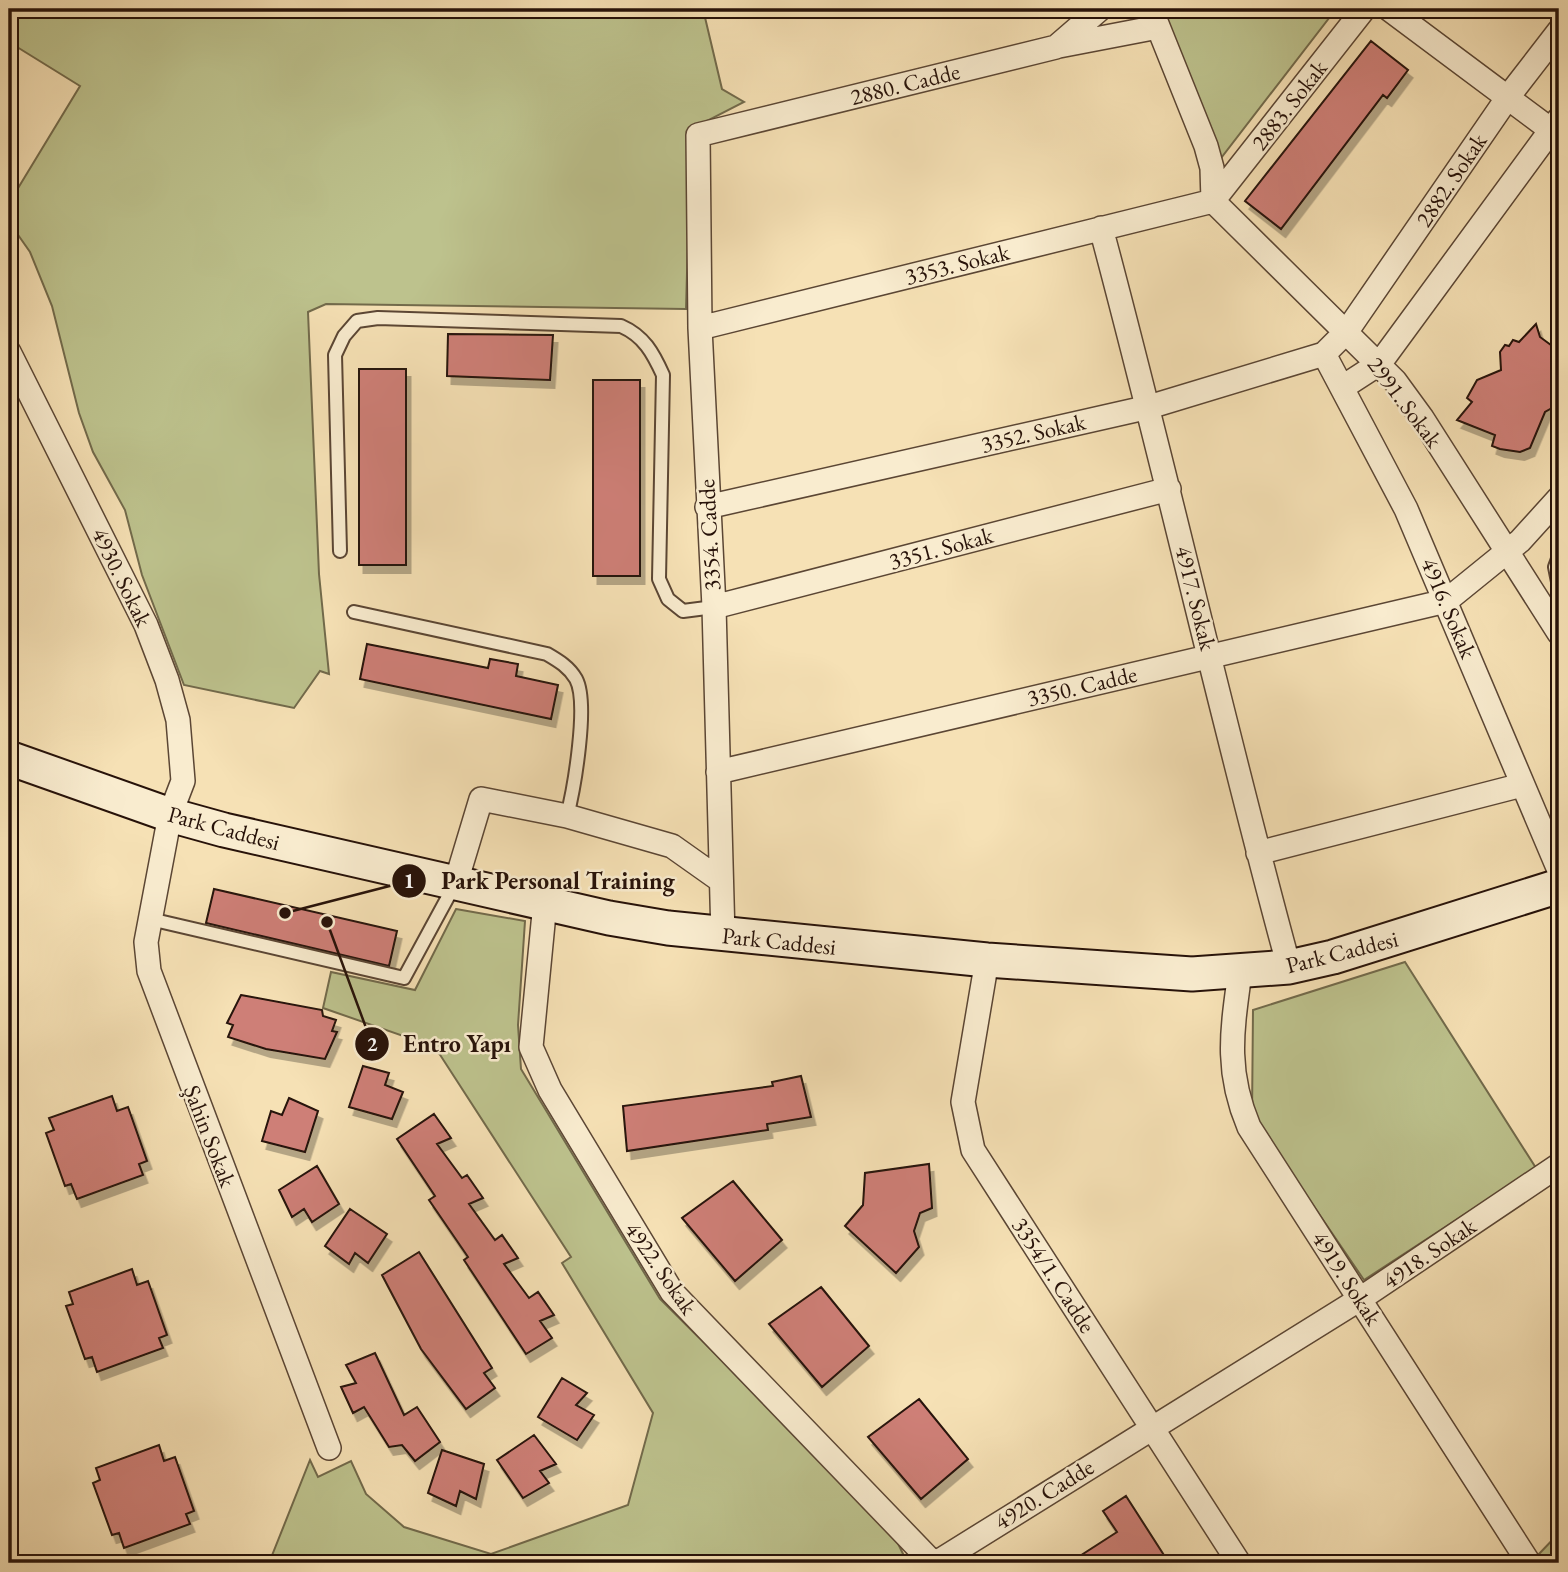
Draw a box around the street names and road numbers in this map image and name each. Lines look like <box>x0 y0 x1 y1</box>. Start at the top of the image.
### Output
street label: 2883. Sokak <box>1244 53 1334 156</box>
street label: 2880. Cadde <box>847 56 963 112</box>
street label: 2882. Sokak <box>1409 126 1494 233</box>
street label: 3353. Sokak <box>902 236 1013 291</box>
street label: 2991. Sokak <box>1361 350 1450 455</box>
street label: 3352. Sokak <box>978 406 1089 460</box>
street label: 3354. Cadde <box>691 478 727 592</box>
street label: 3351. Sokak <box>886 519 998 576</box>
street label: 4930. Sokak <box>85 523 159 633</box>
street label: 4917. Sokak <box>1169 543 1224 654</box>
street label: 4916. Sokak <box>1414 553 1484 664</box>
street label: 3350. Cadde <box>1024 659 1140 713</box>
street label: Park Caddesi <box>165 799 284 857</box>
street label: Park Caddesi <box>720 920 838 962</box>
street label: Park Caddesi <box>1283 923 1402 980</box>
street label: Şahin Sokak <box>177 1081 244 1192</box>
street label: 4918. Sokak <box>1376 1210 1483 1295</box>
street label: 3354/1. Cadde <box>1005 1211 1103 1339</box>
street label: 4922. Sokak <box>618 1216 705 1321</box>
street label: 4919. Sokak <box>1305 1225 1389 1332</box>
street label: 4920. Cadde <box>989 1452 1099 1536</box>

